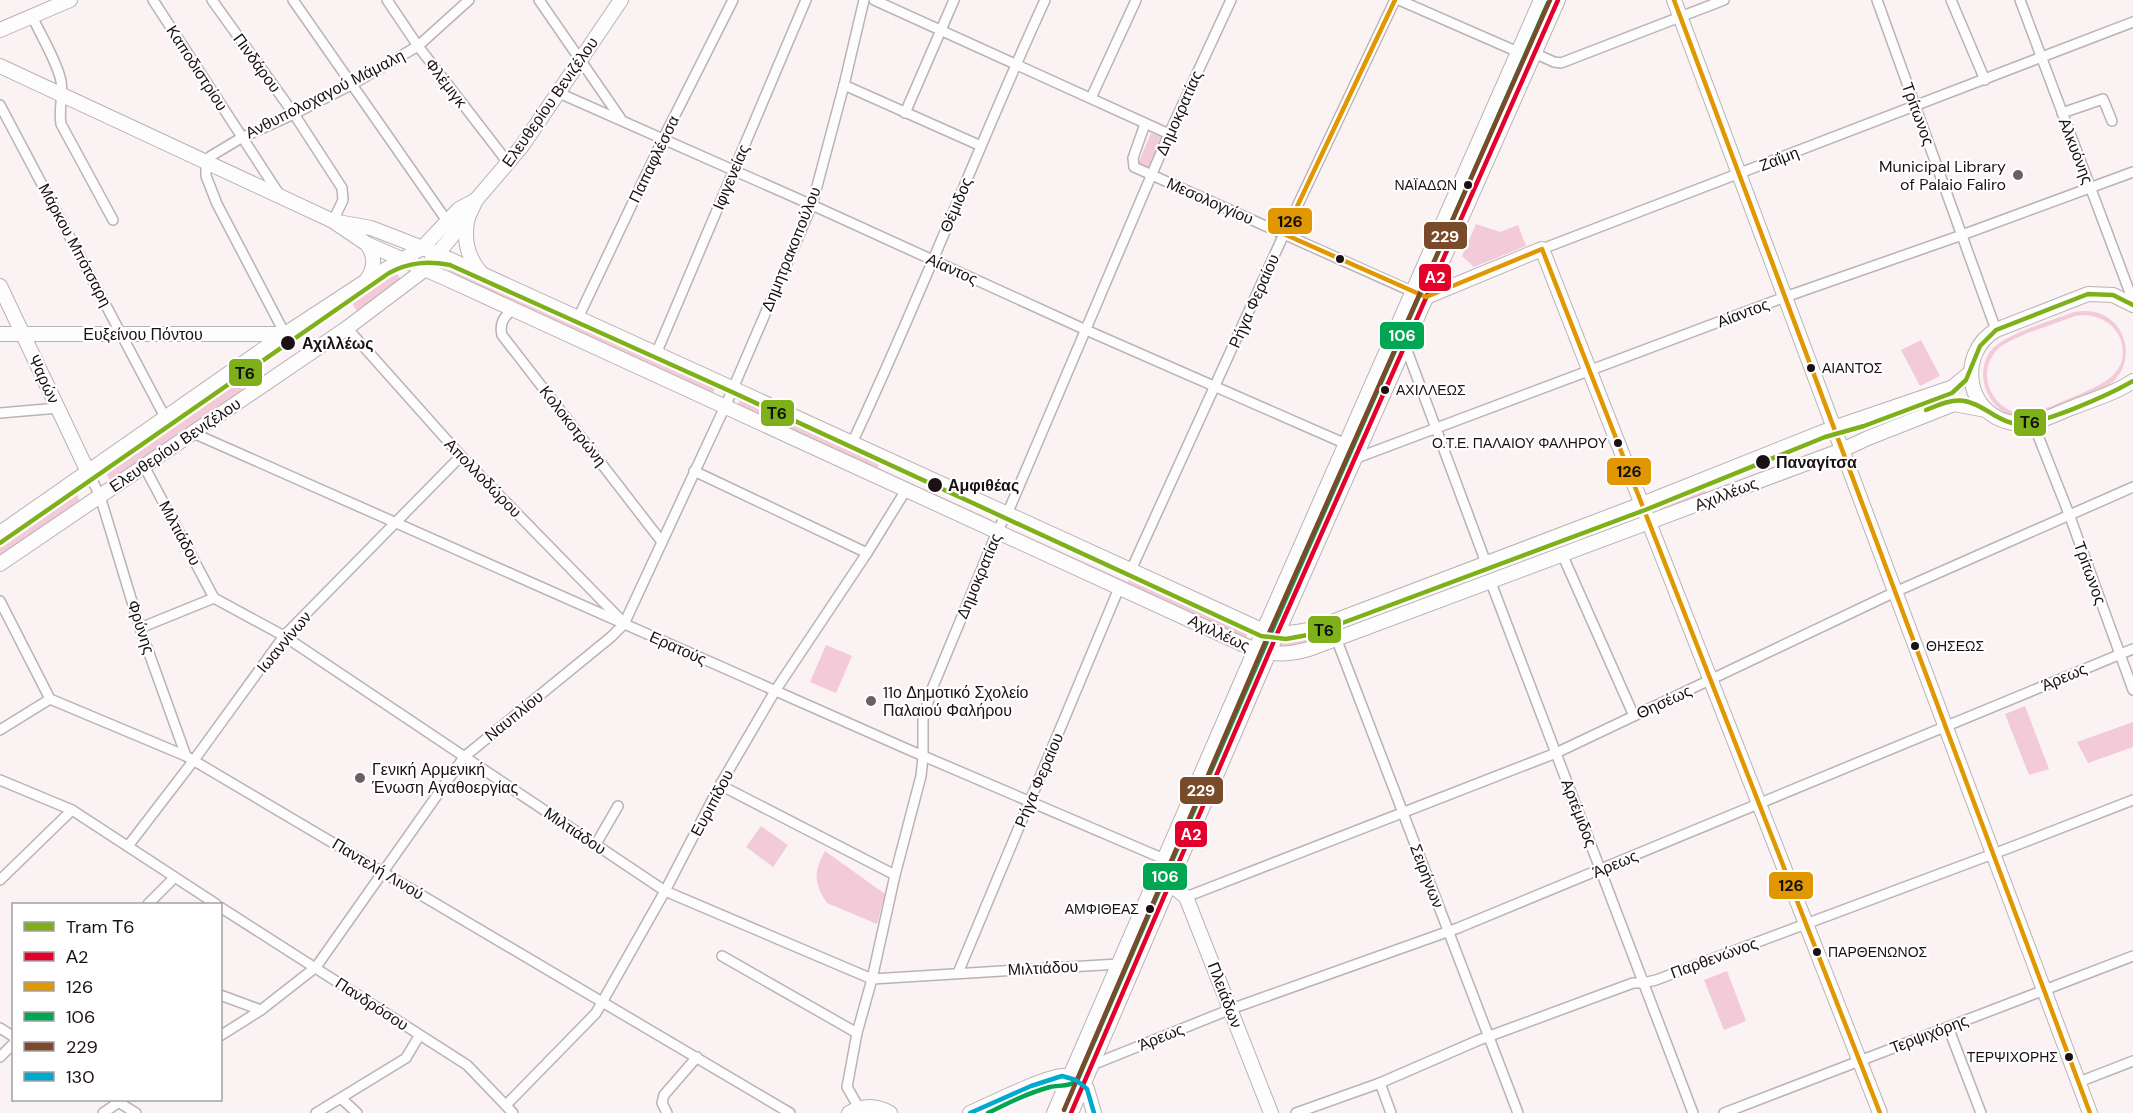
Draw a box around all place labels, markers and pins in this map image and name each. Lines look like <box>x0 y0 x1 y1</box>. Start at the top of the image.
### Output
place label: Municipal Library of Palaio Faliro <box>1879 156 2006 195</box>
marker: Municipal Library of Palaio Faliro <box>2011 168 2025 182</box>
place label: ΝΑΪΑΔΩΝ <box>1394 176 1457 194</box>
marker: ΝΑΪΑΔΩΝ <box>1462 179 1474 191</box>
unlabelled marker <box>1334 253 1346 265</box>
place label: Αχιλλέως <box>302 333 373 354</box>
marker: Αχιλλέως <box>279 334 297 352</box>
place label: ΑΙΑΝΤΟΣ <box>1822 359 1883 377</box>
marker: ΑΙΑΝΤΟΣ <box>1805 362 1817 374</box>
place label: ΑΧΙΛΛΕΩΣ <box>1396 381 1466 399</box>
marker: ΑΧΙΛΛΕΩΣ <box>1379 384 1391 396</box>
place label: Ο.Τ.Ε. ΠΑΛΑΙΟΥ ΦΑΛΗΡΟΥ <box>1432 434 1608 452</box>
marker: Ο.Τ.Ε. ΠΑΛΑΙΟΥ ΦΑΛΗΡΟΥ <box>1612 437 1624 449</box>
place label: Παναγίτσα <box>1776 452 1857 473</box>
marker: Παναγίτσα <box>1754 453 1772 471</box>
place label: Αμφιθέας <box>948 475 1019 496</box>
marker: Αμφιθέας <box>926 476 944 494</box>
place label: ΘΗΣΕΩΣ <box>1926 637 1984 655</box>
marker: ΘΗΣΕΩΣ <box>1909 640 1921 652</box>
place label: 11ο Δημοτικό Σχολείο Παλαιού Φαλήρου <box>883 682 1029 721</box>
marker: 11ο Δημοτικό Σχολείο Παλαιού Φαλήρου <box>864 694 878 708</box>
place label: Γενική Αρμενική Ένωση Αγαθοεργίας <box>371 759 519 798</box>
marker: Γενική Αρμενική Ένωση Αγαθοεργίας <box>353 771 367 785</box>
place label: ΑΜΦΙΘΕΑΣ <box>1065 900 1139 918</box>
marker: ΑΜΦΙΘΕΑΣ <box>1144 903 1156 915</box>
place label: ΠΑΡΘΕΝΩΝΟΣ <box>1828 943 1928 961</box>
marker: ΠΑΡΘΕΝΩΝΟΣ <box>1811 946 1823 958</box>
place label: ΤΕΡΨΙΧΟΡΗΣ <box>1967 1048 2058 1066</box>
marker: ΤΕΡΨΙΧΟΡΗΣ <box>2063 1051 2075 1063</box>

